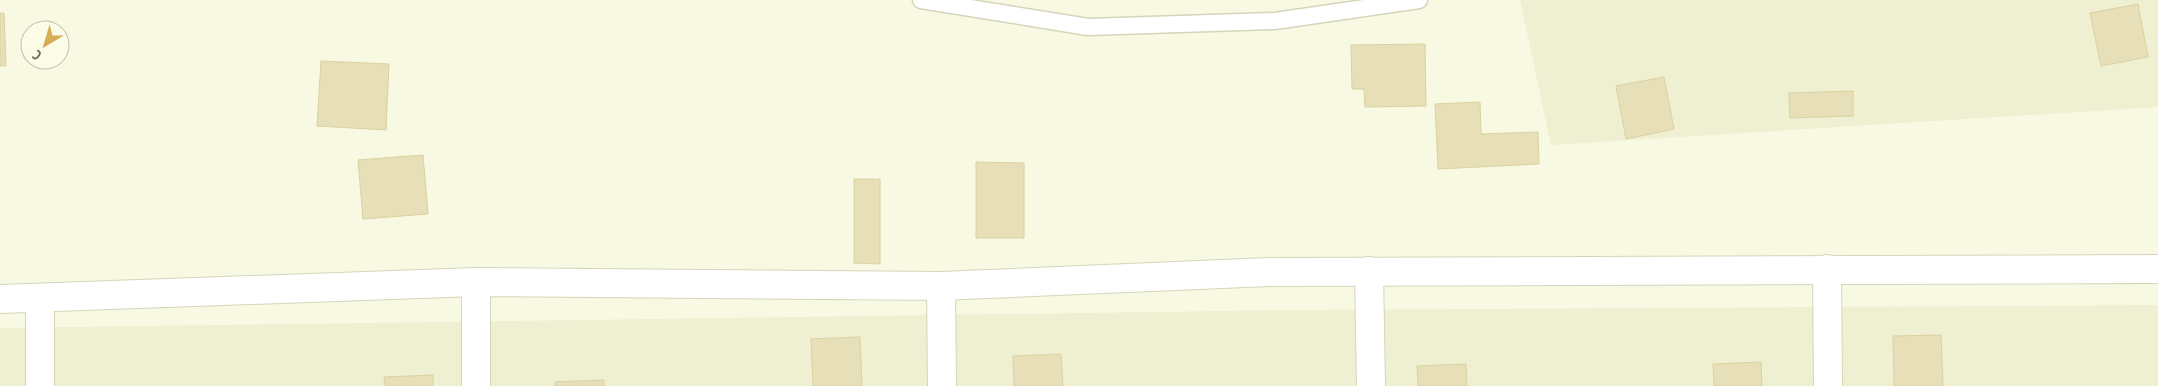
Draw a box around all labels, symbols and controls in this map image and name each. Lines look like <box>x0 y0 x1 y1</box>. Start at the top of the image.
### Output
north arrow <box>20 20 70 70</box>
text: С <box>28 46 45 64</box>

